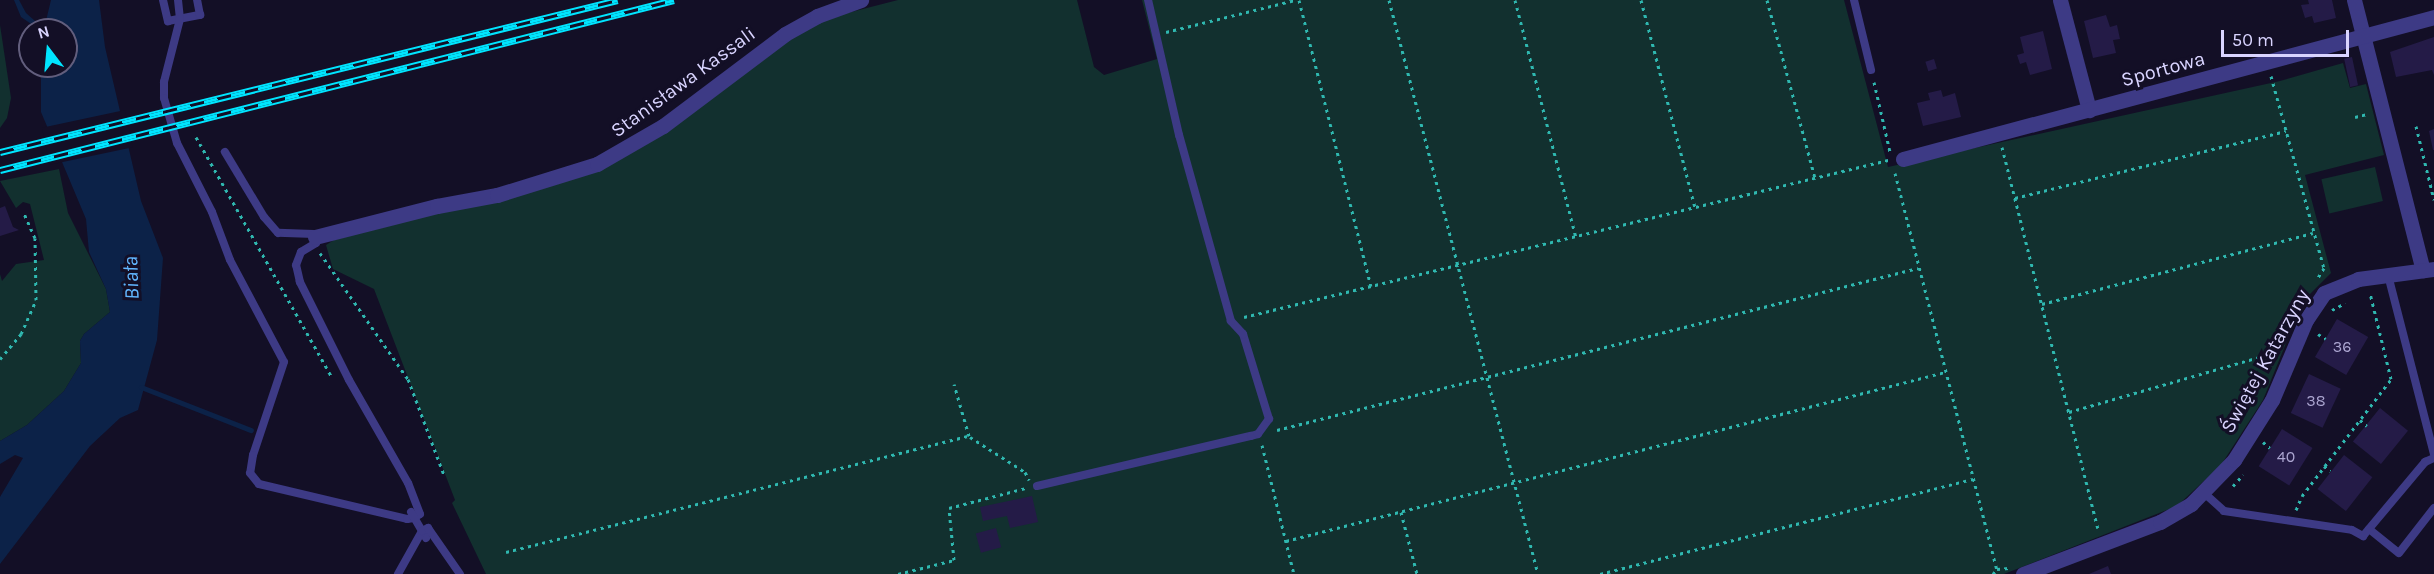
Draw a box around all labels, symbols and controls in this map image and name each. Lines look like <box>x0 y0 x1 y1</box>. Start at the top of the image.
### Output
north arrow <box>18 18 78 78</box>
scale bar <box>2224 18 2352 56</box>
text: N <box>35 21 52 43</box>
street label: Stanisława Kassali <box>606 22 760 142</box>
text: 50 m <box>2232 29 2274 51</box>
street label: Sportowa <box>2118 46 2208 92</box>
water label: Biała <box>118 256 144 300</box>
street label: Świętej Katarzyny <box>2216 285 2314 437</box>
house number: 36 <box>2333 337 2351 357</box>
house number: 38 <box>2306 391 2326 411</box>
house number: 40 <box>2277 447 2295 467</box>

